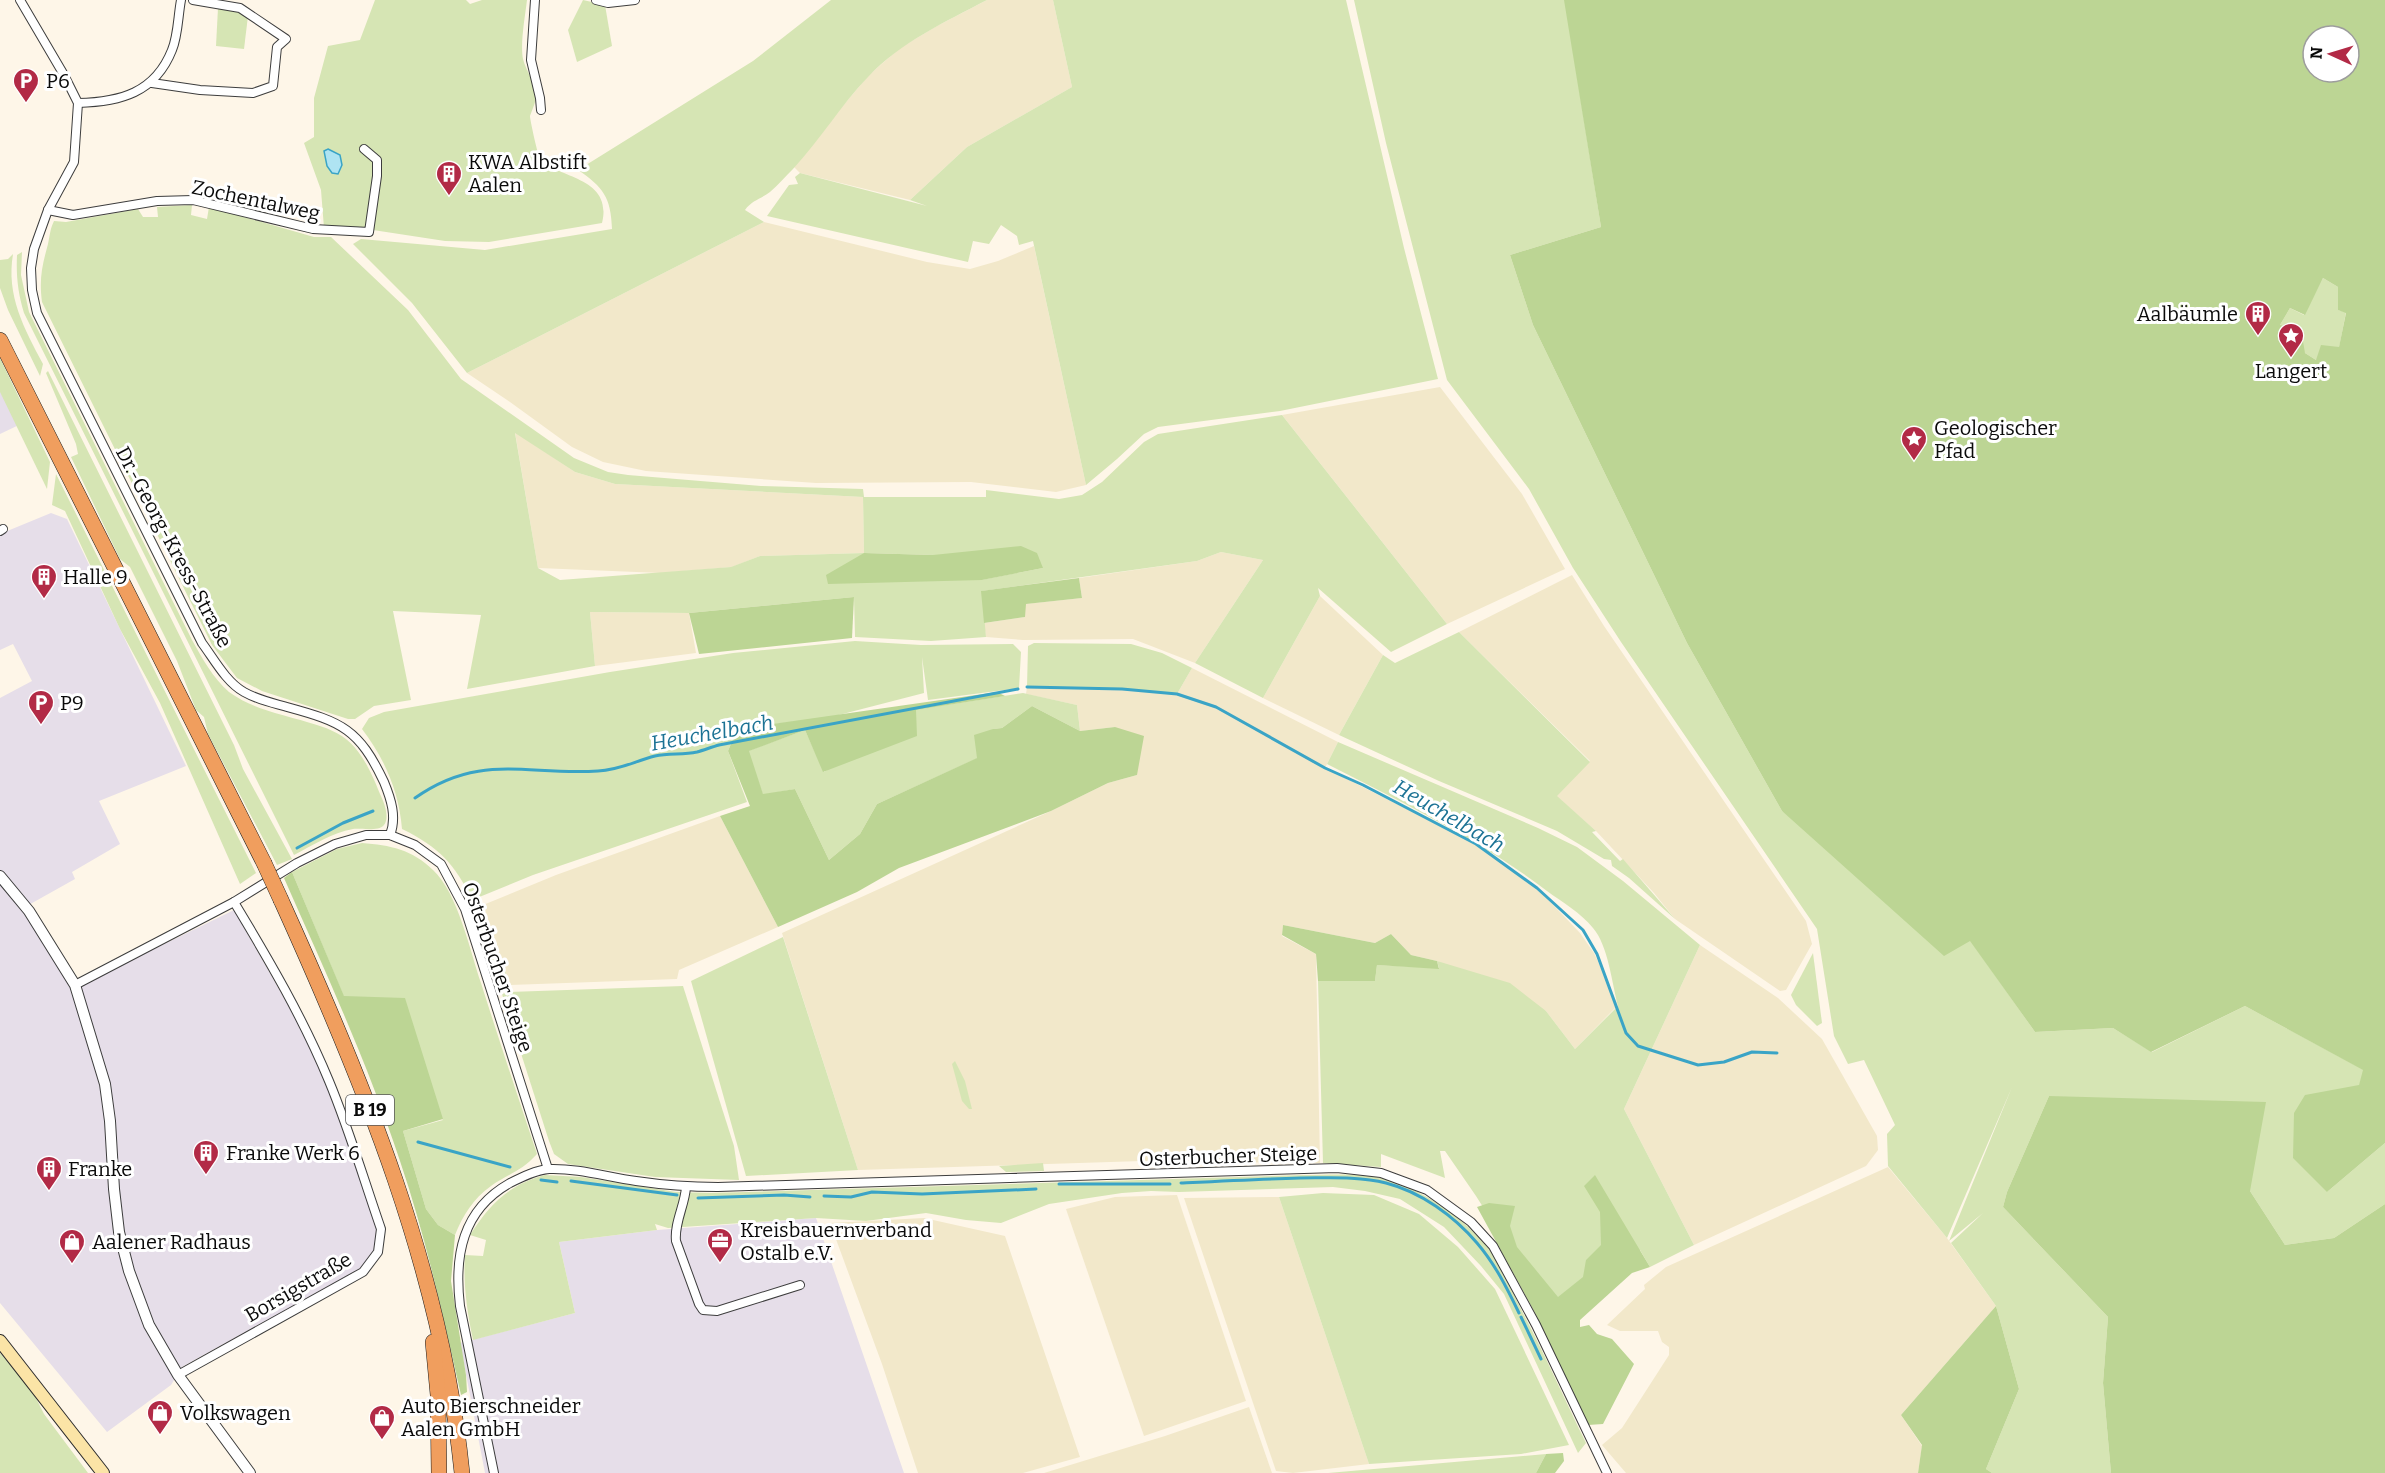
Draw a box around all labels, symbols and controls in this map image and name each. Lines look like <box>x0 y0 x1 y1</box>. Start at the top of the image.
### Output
north arrow <box>2301 24 2361 84</box>
text: N <box>2307 46 2326 60</box>
parking icon: P6 <box>11 66 41 104</box>
place label: P6 <box>46 69 70 93</box>
place label: KWA Albstift Aalen <box>468 150 587 197</box>
building icon: KWA Albstift Aalen <box>434 159 464 197</box>
street label: Zochentalweg <box>190 175 322 225</box>
building icon: Aalbäumle <box>2243 299 2273 337</box>
place label: Aalbäumle <box>2137 302 2238 326</box>
place icon: Langert <box>2276 321 2306 359</box>
place label: Langert <box>2255 359 2327 383</box>
place label: Geologischer Pfad <box>1934 416 2057 463</box>
place icon: Geologischer Pfad <box>1899 424 1929 462</box>
street label: Dr.-Georg-Kress-Straße <box>111 442 237 652</box>
building icon: Halle 9 <box>29 562 59 600</box>
place label: Halle 9 <box>63 565 128 589</box>
parking icon: P9 <box>26 688 56 726</box>
place label: P9 <box>60 691 84 715</box>
water label: Heuchelbach <box>649 709 775 757</box>
water label: Heuchelbach <box>1389 774 1509 858</box>
street label: Osterbucher Steige <box>458 879 538 1055</box>
road number: B 19 <box>346 1095 394 1125</box>
building icon: Franke Werk 6 <box>191 1138 221 1176</box>
place label: Franke Werk 6 <box>226 1141 360 1165</box>
street label: Osterbucher Steige <box>1138 1141 1318 1171</box>
building icon: Franke <box>34 1154 64 1192</box>
place label: Franke <box>68 1157 132 1181</box>
place label: Kreisbauernverband Ostalb e.V. <box>740 1218 932 1265</box>
office icon: Kreisbauernverband Ostalb e.V. <box>705 1226 735 1264</box>
shop icon: Aalener Radhaus <box>57 1227 87 1265</box>
place label: Aalener Radhaus <box>92 1230 251 1254</box>
street label: Borsigstraße <box>240 1247 356 1327</box>
place label: Auto Bierschneider Aalen GmbH <box>401 1394 581 1441</box>
shop icon: Volkswagen <box>145 1398 175 1436</box>
place label: Volkswagen <box>180 1401 291 1425</box>
shop icon: Auto Bierschneider Aalen GmbH <box>367 1403 397 1441</box>

